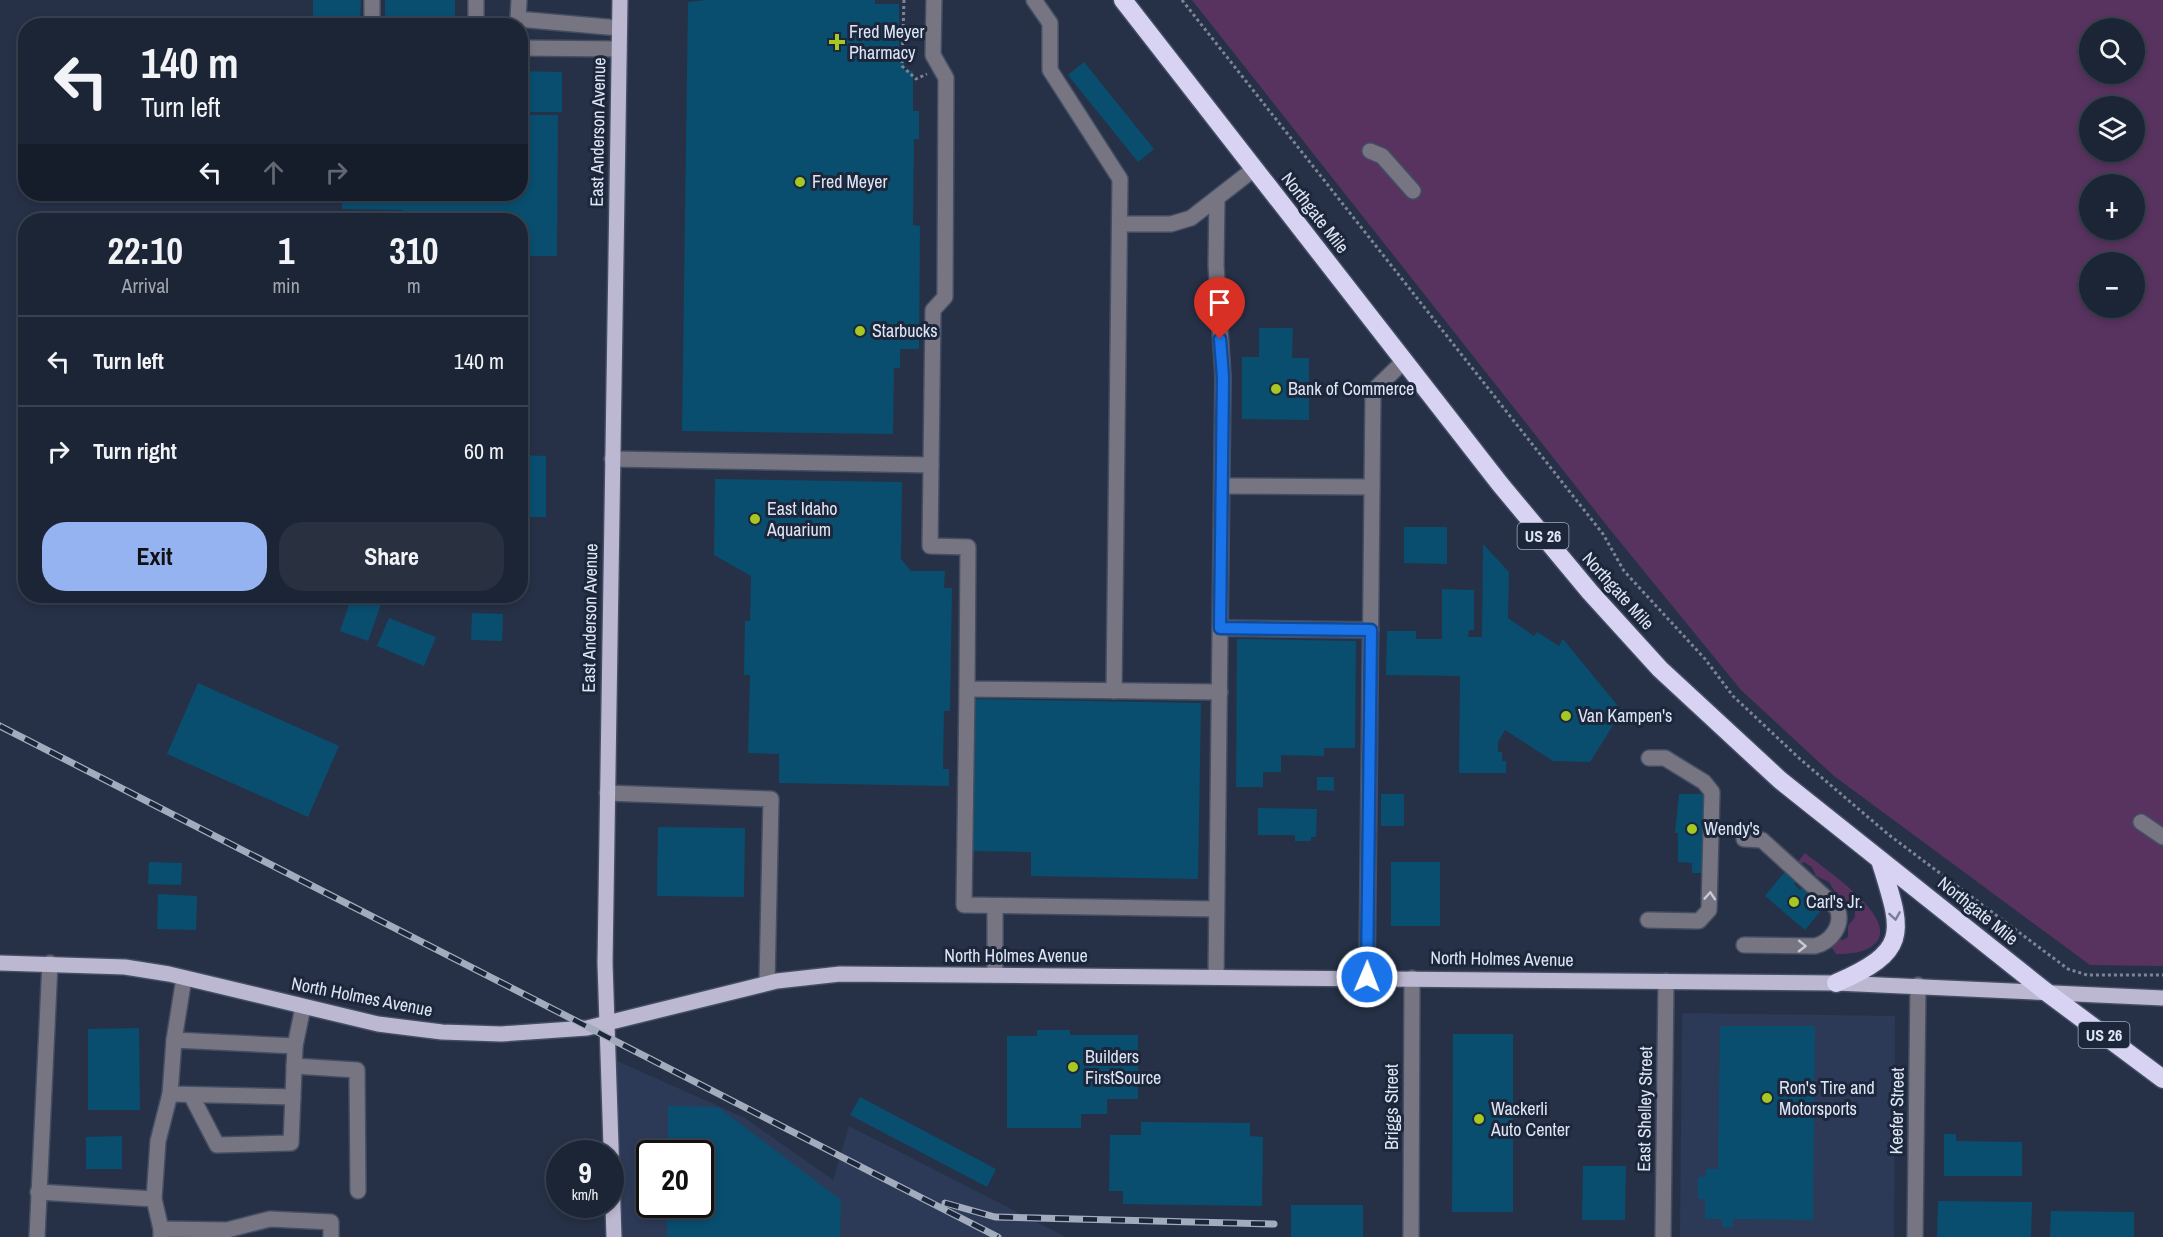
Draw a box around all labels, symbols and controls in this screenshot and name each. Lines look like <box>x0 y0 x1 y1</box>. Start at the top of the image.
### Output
map controls <box>2079 18 2145 318</box>
button: search <box>2079 18 2145 84</box>
place label: Fred Meyer Pharmacy <box>849 19 925 65</box>
text: 140 m <box>141 35 239 91</box>
marker: Fred Meyer Pharmacy <box>830 35 844 49</box>
icon: left <box>42 42 120 120</box>
street label: East Anderson Avenue <box>584 57 611 207</box>
text: Turn left <box>141 89 220 125</box>
button: layers <box>2079 96 2145 162</box>
icon: left <box>194 156 227 189</box>
icon: ahead <box>257 156 290 189</box>
icon: right <box>320 156 353 189</box>
street label: Northgate Mile <box>1276 167 1355 259</box>
place label: Fred Meyer <box>812 169 888 194</box>
button: + <box>2079 174 2145 240</box>
marker: Fred Meyer <box>793 175 807 189</box>
text: 22:10 <box>107 227 183 275</box>
text: 1 <box>278 227 294 275</box>
text: 310 <box>389 227 439 275</box>
button: − <box>2079 252 2145 318</box>
text: Arrival <box>122 272 169 299</box>
text: min <box>272 272 300 299</box>
text: m <box>407 272 421 299</box>
pin <box>1194 277 1245 339</box>
icon: arrive <box>1203 286 1236 319</box>
place label: Starbucks <box>872 318 938 343</box>
marker: Starbucks <box>853 324 867 338</box>
icon: left <box>42 345 75 378</box>
text: Turn left <box>93 346 164 376</box>
text: 140 m <box>454 346 504 376</box>
place label: Bank of Commerce <box>1288 376 1414 401</box>
marker: Bank of Commerce <box>1269 382 1283 396</box>
icon: right <box>42 435 75 468</box>
text: Turn right <box>93 436 177 466</box>
text: 60 m <box>464 436 504 466</box>
place label: East Idaho Aquarium <box>766 496 838 542</box>
marker: East Idaho Aquarium <box>748 512 762 526</box>
button: Exit <box>42 522 267 591</box>
button: Share <box>279 522 504 591</box>
road number: US 26 <box>1518 523 1568 549</box>
street label: East Anderson Avenue <box>576 543 603 693</box>
street label: Northgate Mile <box>1577 546 1660 635</box>
place label: Van Kampen's <box>1578 703 1672 728</box>
marker: Van Kampen's <box>1559 709 1573 723</box>
place label: Wendy's <box>1704 816 1760 841</box>
marker: Wendy's <box>1685 822 1699 836</box>
street label: Northgate Mile <box>1933 870 2024 951</box>
place label: Carl's Jr. <box>1806 889 1863 914</box>
one-way arrow <box>1703 892 1716 901</box>
marker: Carl's Jr. <box>1787 895 1801 909</box>
one-way arrow <box>1888 912 1900 921</box>
one-way arrow <box>1798 940 1807 952</box>
street label: North Holmes Avenue <box>944 943 1088 968</box>
position arrow <box>1335 945 1399 1009</box>
street label: North Holmes Avenue <box>1430 945 1574 972</box>
street label: North Holmes Avenue <box>289 971 435 1022</box>
road number: US 26 <box>2078 1022 2130 1048</box>
place label: Builders FirstSource <box>1085 1044 1161 1090</box>
street label: East Shelley Street <box>1631 1046 1658 1172</box>
marker: Builders FirstSource <box>1066 1060 1080 1074</box>
street label: Briggs Street <box>1379 1064 1404 1150</box>
street label: Keefer Street <box>1883 1067 1910 1155</box>
place label: Ron's Tire and Motorsports <box>1779 1075 1875 1121</box>
marker: Ron's Tire and Motorsports <box>1760 1091 1774 1105</box>
place label: Wackerli Auto Center <box>1490 1096 1570 1142</box>
marker: Wackerli Auto Center <box>1472 1112 1486 1126</box>
speed limit sign: 20 <box>636 1140 714 1218</box>
text: 9 <box>578 1152 592 1192</box>
text: km/h <box>572 1184 598 1205</box>

